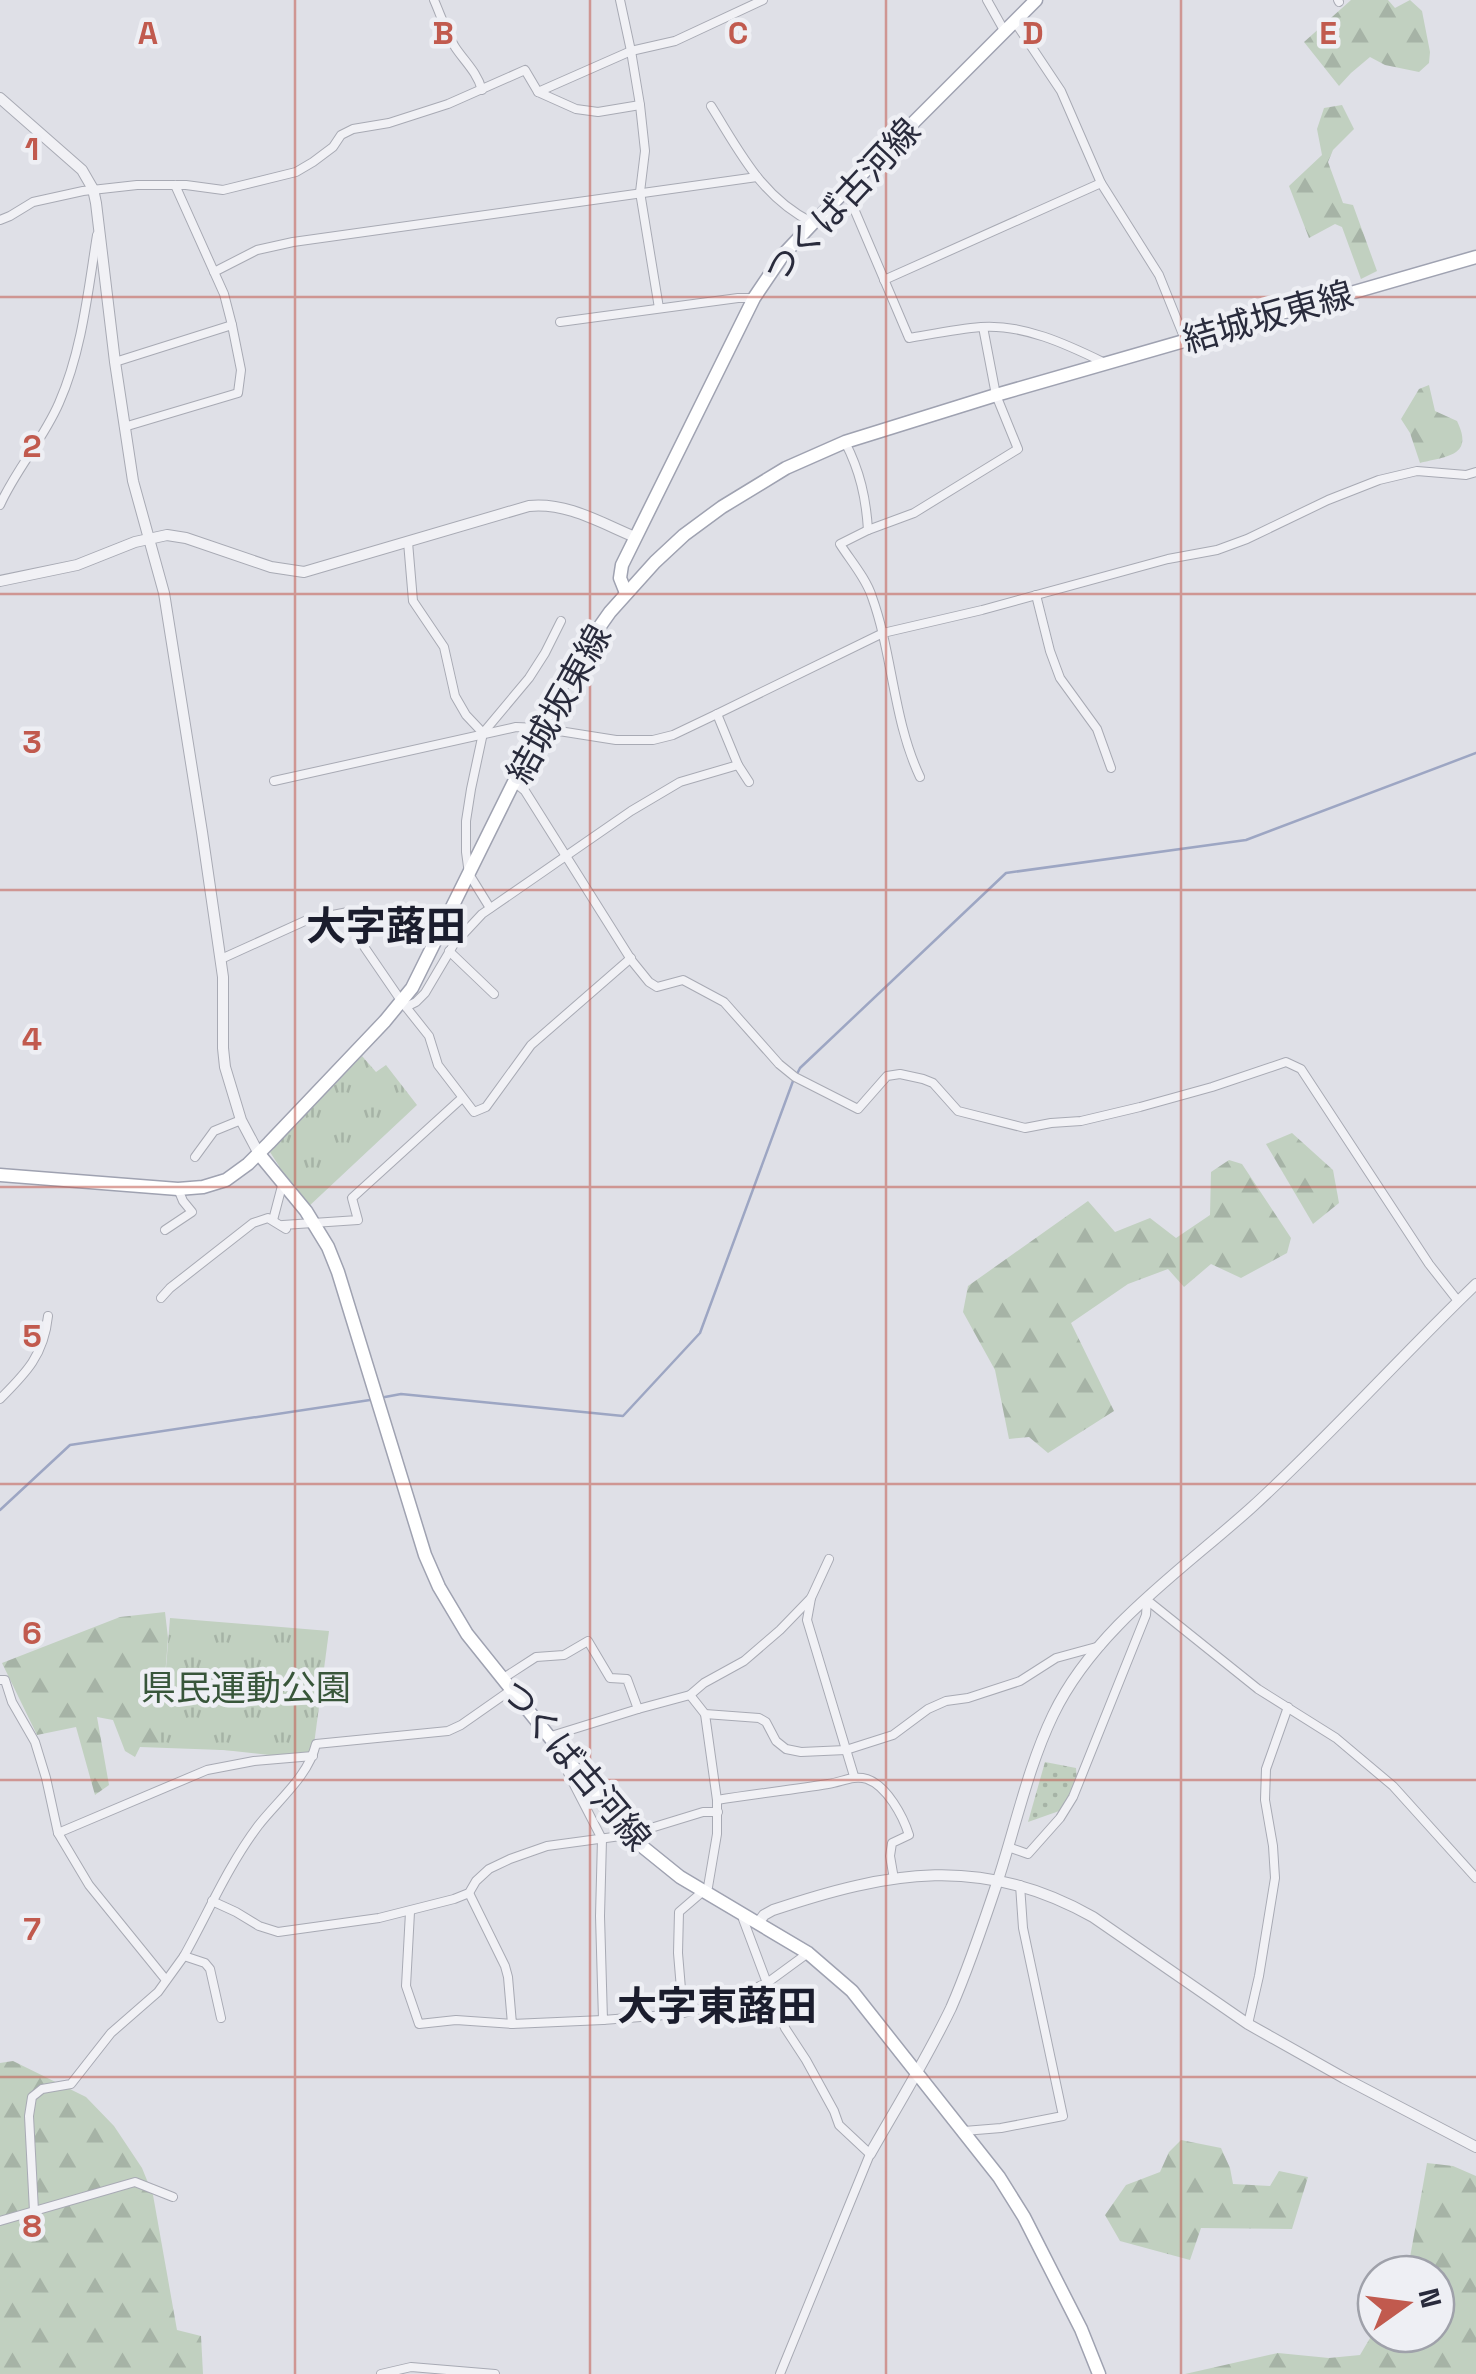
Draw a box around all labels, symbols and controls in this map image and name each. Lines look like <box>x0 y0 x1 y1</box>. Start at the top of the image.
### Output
text: A <box>138 13 158 53</box>
text: B <box>432 13 454 53</box>
text: C <box>728 13 748 53</box>
text: D <box>1022 13 1044 53</box>
text: E <box>1319 13 1337 53</box>
street label: つくば古河線 <box>754 109 930 293</box>
text: 1 <box>25 129 39 169</box>
street label: 結城坂東線 <box>1178 272 1358 362</box>
text: 2 <box>22 426 42 466</box>
street label: 結城坂東線 <box>497 617 621 791</box>
text: 3 <box>22 722 42 762</box>
district label: 大字蕗田 <box>306 901 466 952</box>
text: 4 <box>22 1019 42 1059</box>
text: 5 <box>22 1316 42 1356</box>
text: 6 <box>22 1613 42 1653</box>
park label: 県民運動公園 <box>141 1666 351 1710</box>
street label: つくば古河線 <box>492 1670 660 1860</box>
text: 7 <box>23 1909 41 1949</box>
district label: 大字東蕗田 <box>617 1981 817 2032</box>
text: 8 <box>22 2206 42 2246</box>
north arrow <box>1356 2254 1456 2354</box>
text: N <box>1411 2284 1450 2311</box>

